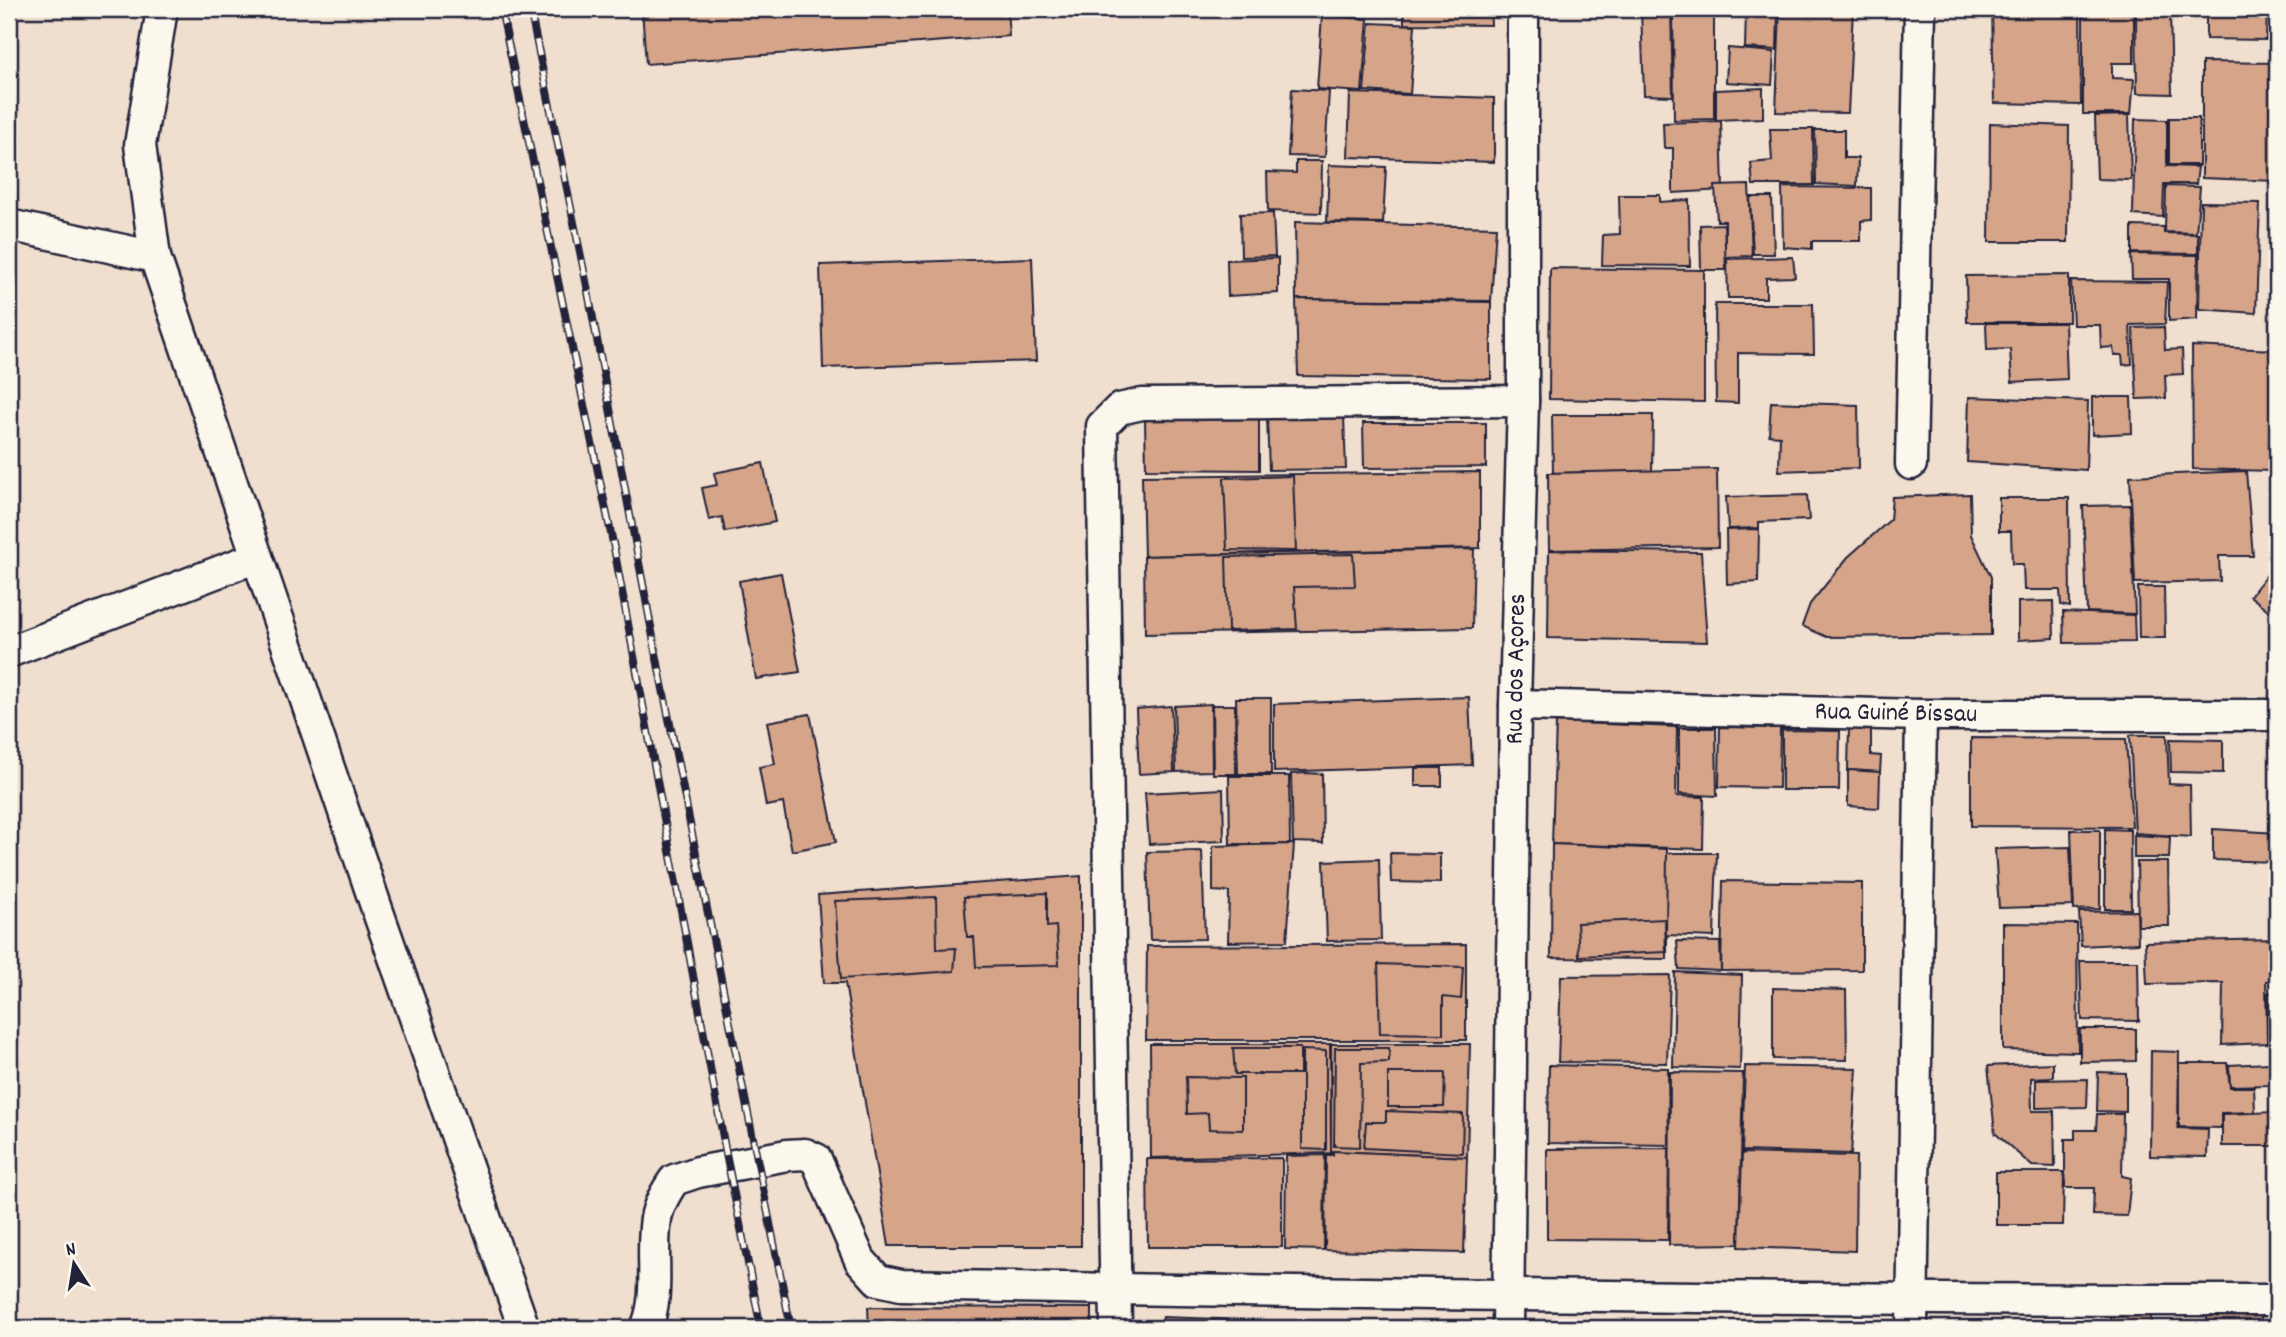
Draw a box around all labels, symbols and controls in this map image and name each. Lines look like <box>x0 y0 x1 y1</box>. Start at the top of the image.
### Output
street label: Rua dos Açores <box>1497 593 1537 745</box>
street label: Rua Guiné Bissau <box>1814 694 1978 734</box>
north arrow <box>38 1228 108 1298</box>
text: N <box>64 1237 79 1265</box>

